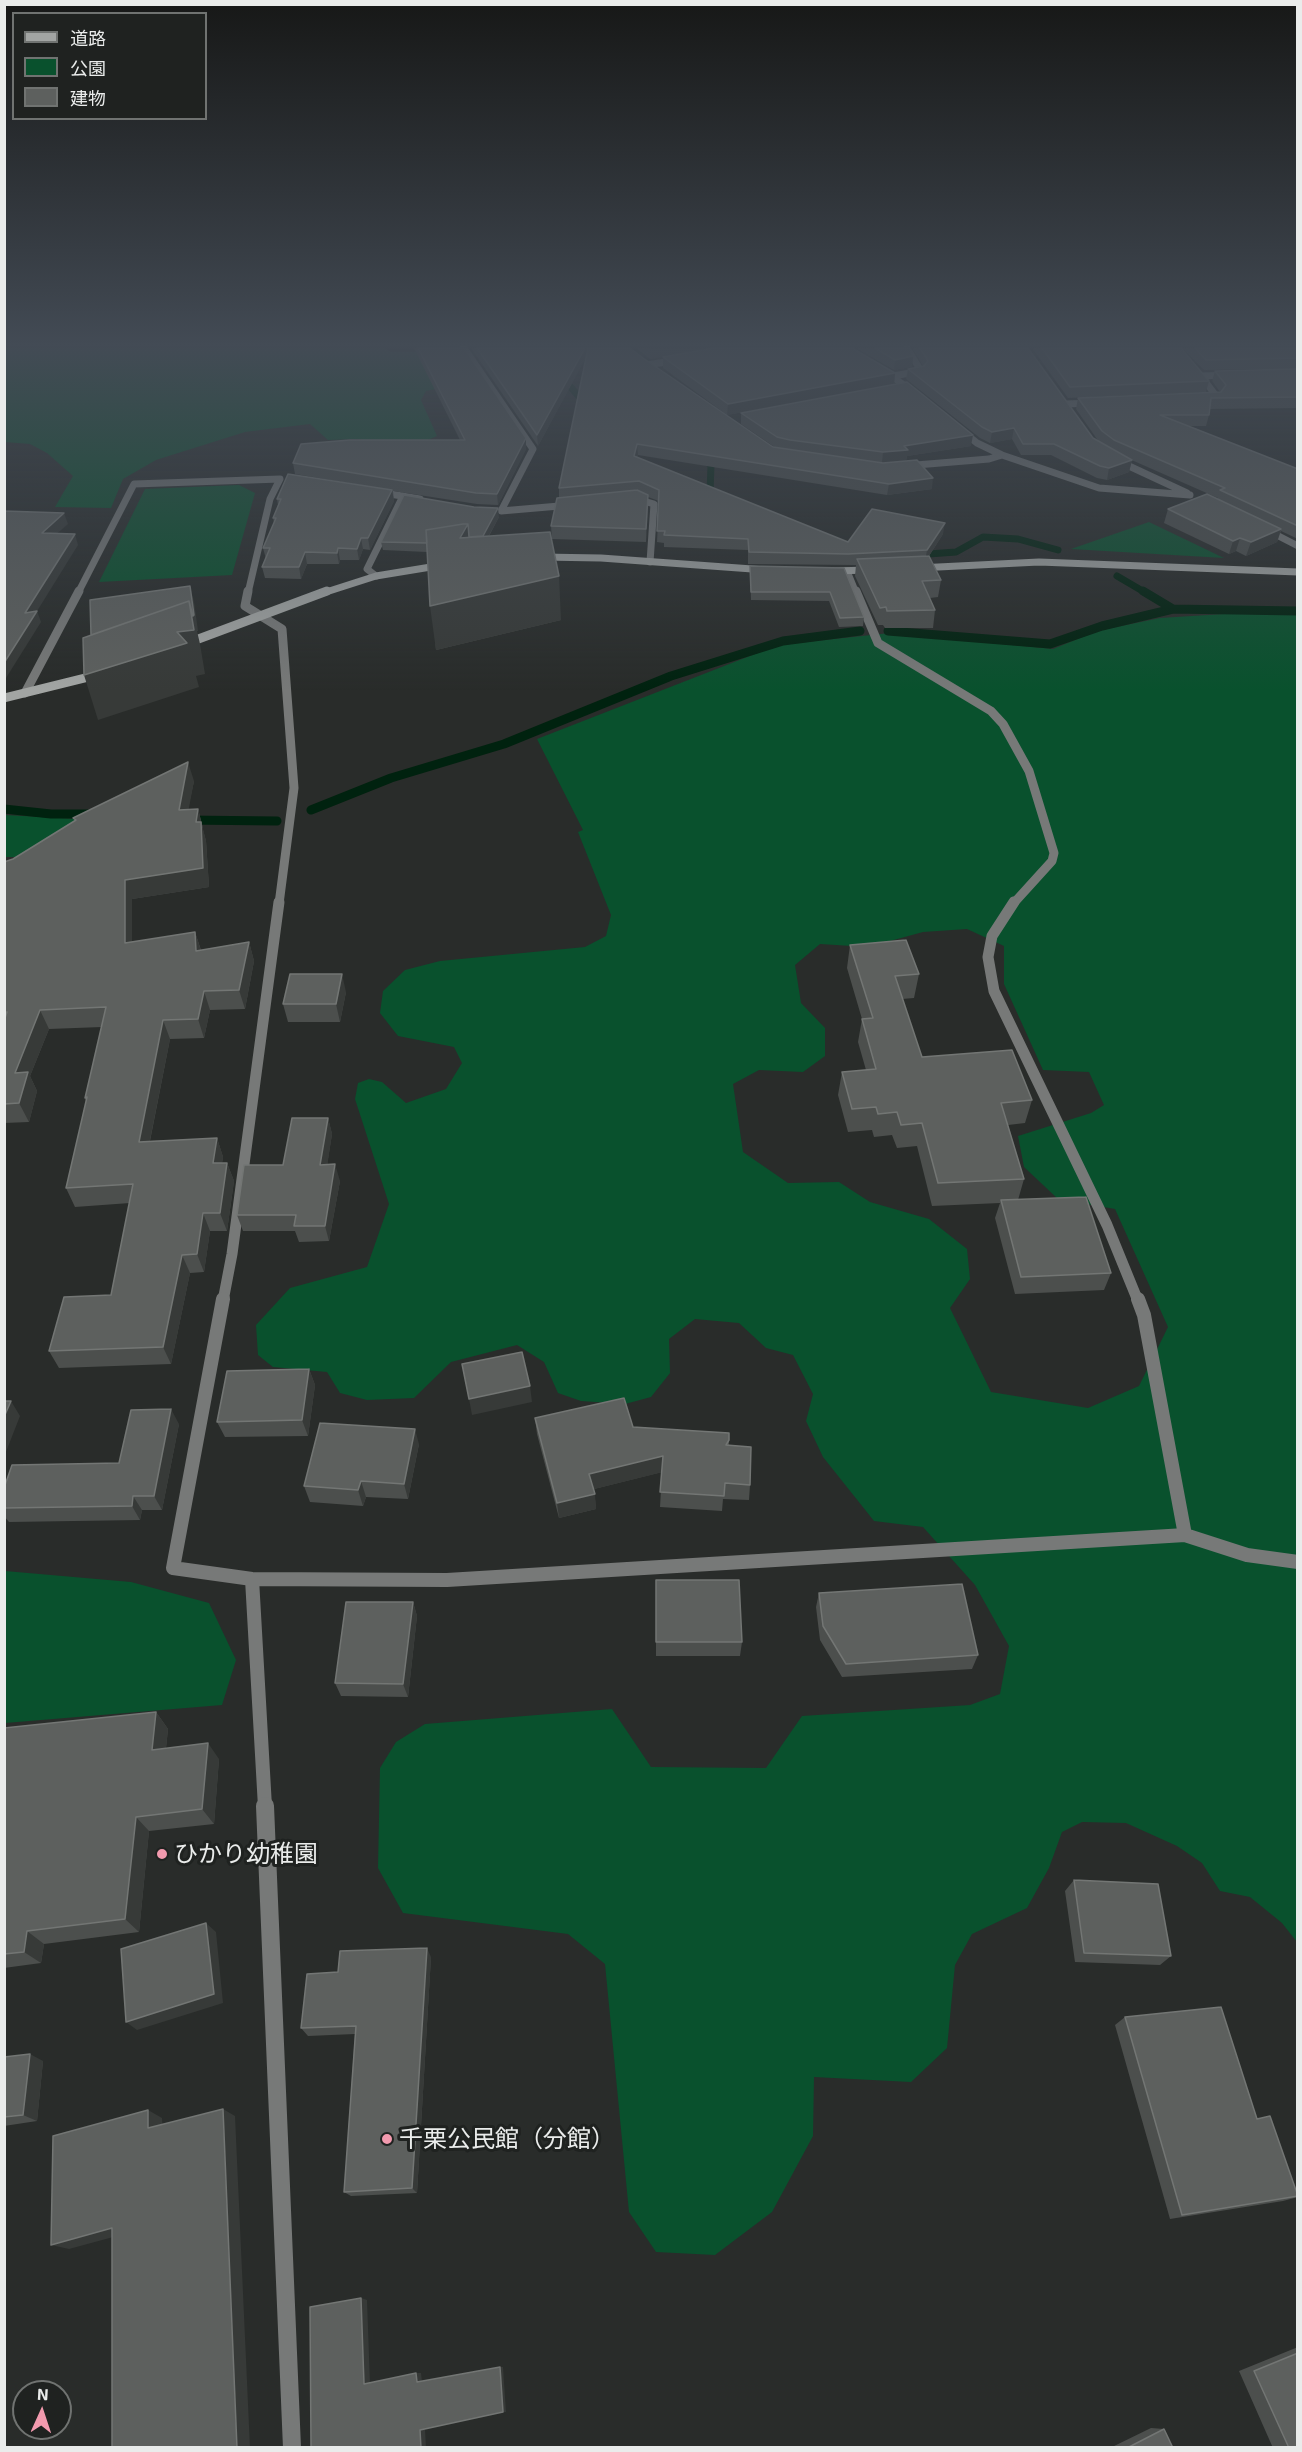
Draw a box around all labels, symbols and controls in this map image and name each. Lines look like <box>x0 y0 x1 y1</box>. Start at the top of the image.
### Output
legend <box>12 12 207 120</box>
text: 道路 <box>70 27 106 49</box>
text: 公園 <box>70 57 106 79</box>
text: 建物 <box>70 87 106 109</box>
place label: ひかり幼稚園 <box>174 1840 318 1868</box>
marker: ひかり幼稚園 <box>155 1847 169 1861</box>
place label: 千栗公民館（分館） <box>399 2125 615 2153</box>
marker: 千栗公民館（分館） <box>380 2132 394 2146</box>
north arrow <box>12 2380 72 2440</box>
text: N <box>37 2384 49 2403</box>

